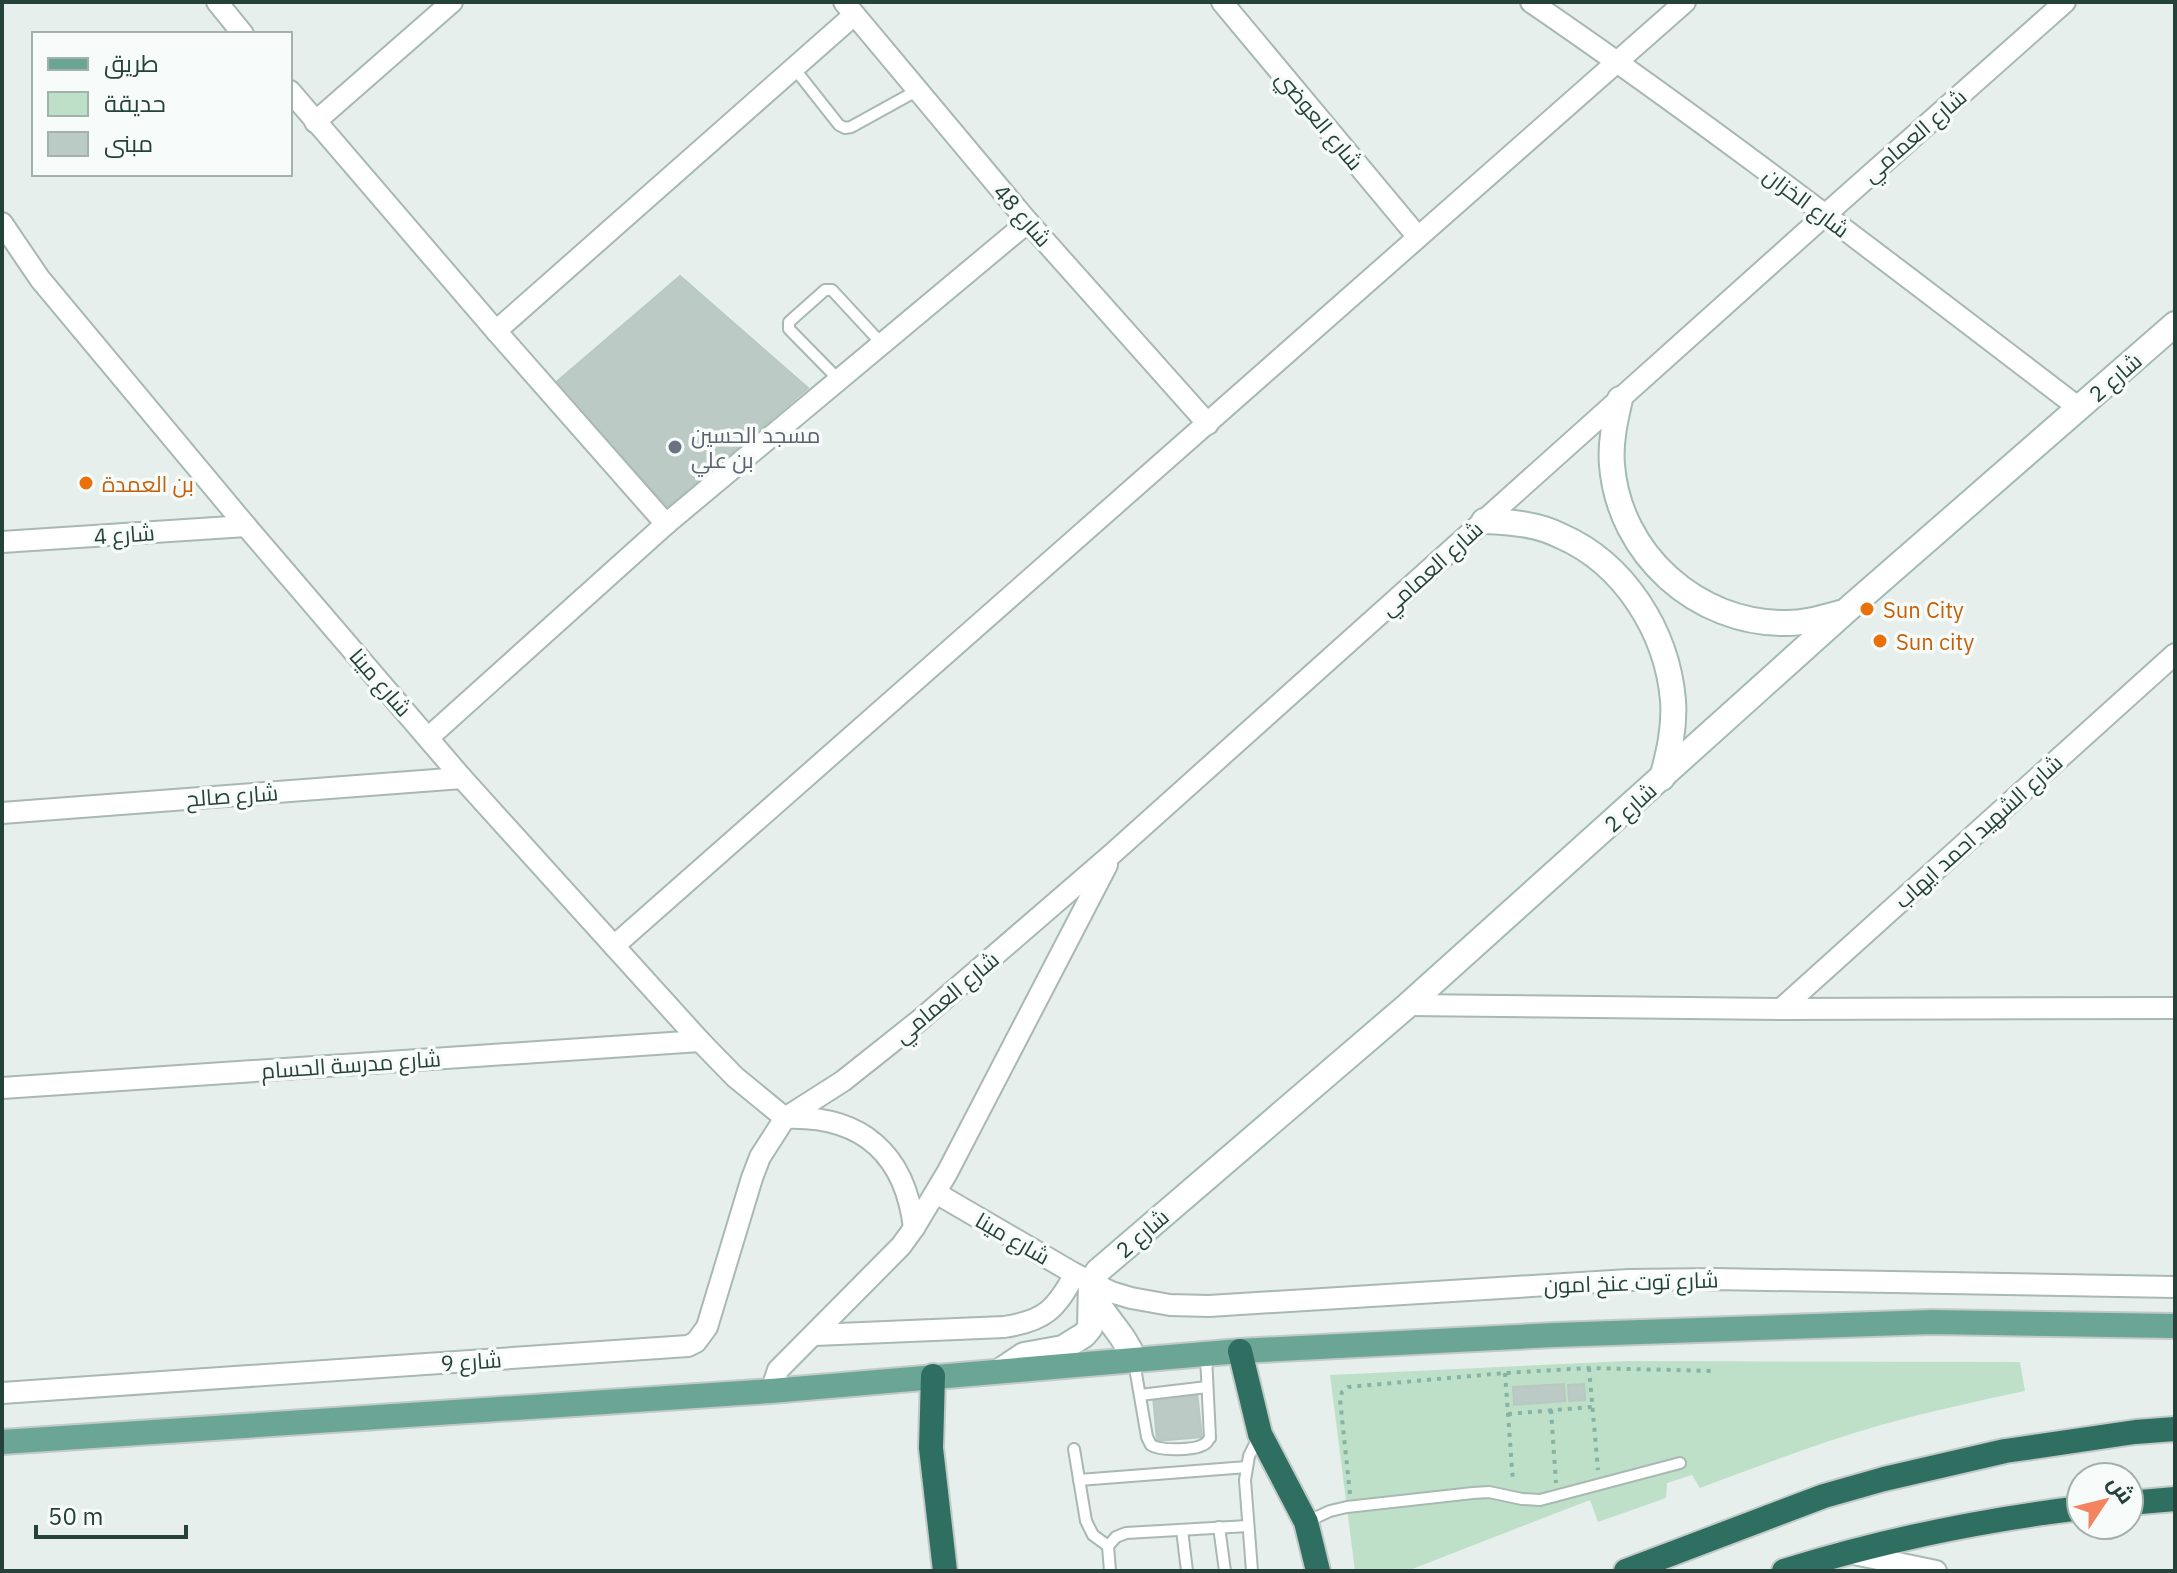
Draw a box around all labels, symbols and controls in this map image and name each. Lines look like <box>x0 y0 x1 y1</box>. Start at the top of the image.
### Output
legend <box>32 32 292 176</box>
text: طريق <box>104 47 159 79</box>
street label: شارع العوضي <box>1268 64 1370 178</box>
street label: شارع العمامي <box>1856 82 1974 190</box>
text: حديقة <box>104 87 166 119</box>
text: مبنى <box>104 127 153 159</box>
street label: شارع الخزان <box>1758 160 1856 245</box>
street label: شارع 48 <box>987 177 1058 253</box>
street label: شارع 2 <box>2082 346 2148 409</box>
place label: مسجد الحسين بن علي <box>691 420 820 477</box>
marker: مسجد الحسين بن علي <box>666 438 684 456</box>
place label: بن العمدة <box>102 469 194 498</box>
marker: بن العمدة <box>77 474 95 492</box>
street label: شارع العمامي <box>1373 514 1491 624</box>
street label: شارع 4 <box>93 517 156 552</box>
place label: Sun City <box>1883 595 1964 624</box>
marker: Sun City <box>1858 600 1876 618</box>
place label: Sun city <box>1896 627 1974 656</box>
marker: Sun city <box>1871 632 1889 650</box>
street label: شارع مينا <box>343 642 419 723</box>
street label: شارع الشهيد احمد ايهاب <box>1888 748 2069 915</box>
street label: شارع 2 <box>1598 776 1663 839</box>
street label: شارع صالح <box>185 777 279 814</box>
street label: شارع العمامي <box>887 945 1007 1052</box>
street label: شارع مدرسة الحسام <box>260 1043 442 1087</box>
street label: شارع 2 <box>1109 1202 1175 1265</box>
street label: شارع مينا <box>970 1205 1055 1272</box>
street label: شارع توت عنخ امون <box>1543 1264 1719 1301</box>
street label: شارع 9 <box>440 1344 503 1379</box>
north arrow <box>2065 1461 2145 1541</box>
text: ش <box>2102 1469 2142 1509</box>
scale bar <box>36 1489 186 1539</box>
text: 50 m <box>48 1500 103 1532</box>

